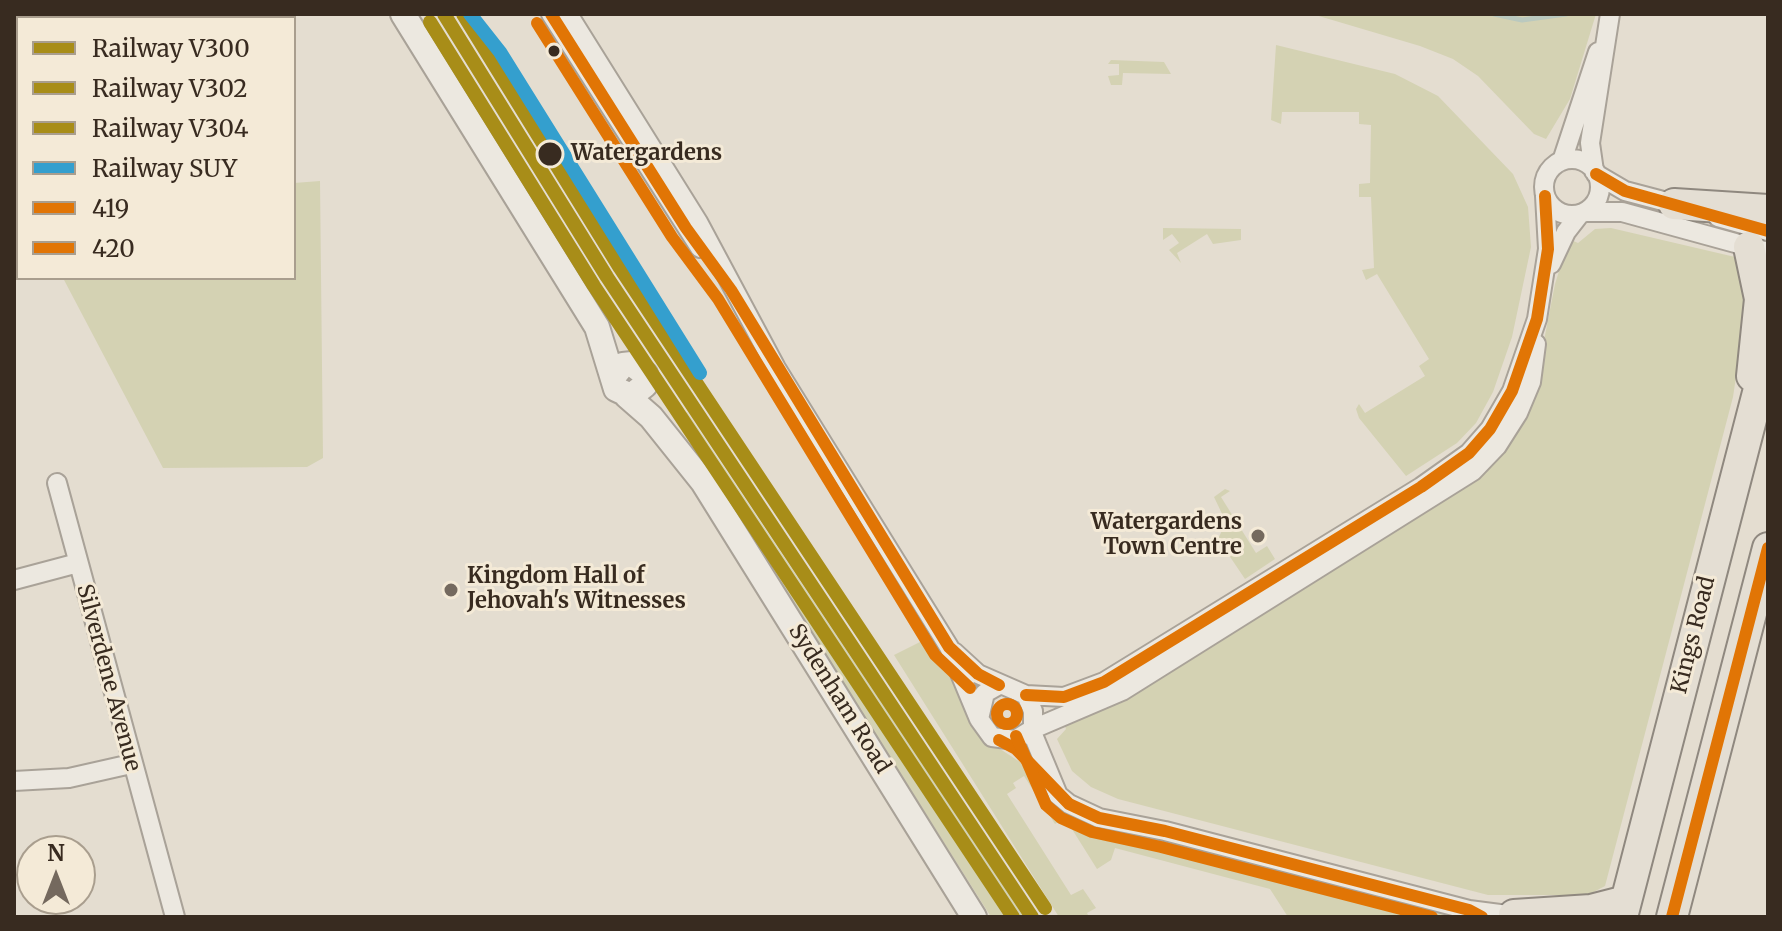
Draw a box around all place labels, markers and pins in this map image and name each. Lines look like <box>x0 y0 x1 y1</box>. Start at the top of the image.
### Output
unlabelled marker <box>546 43 562 59</box>
marker: Watergardens <box>536 140 564 168</box>
place label: Watergardens <box>571 141 722 167</box>
place label: Watergardens Town Centre <box>1091 510 1242 562</box>
marker: Watergardens Town Centre <box>1249 527 1267 545</box>
place label: Kingdom Hall of Jehovah's Witnesses <box>467 564 686 616</box>
marker: Kingdom Hall of Jehovah's Witnesses <box>442 581 460 599</box>

